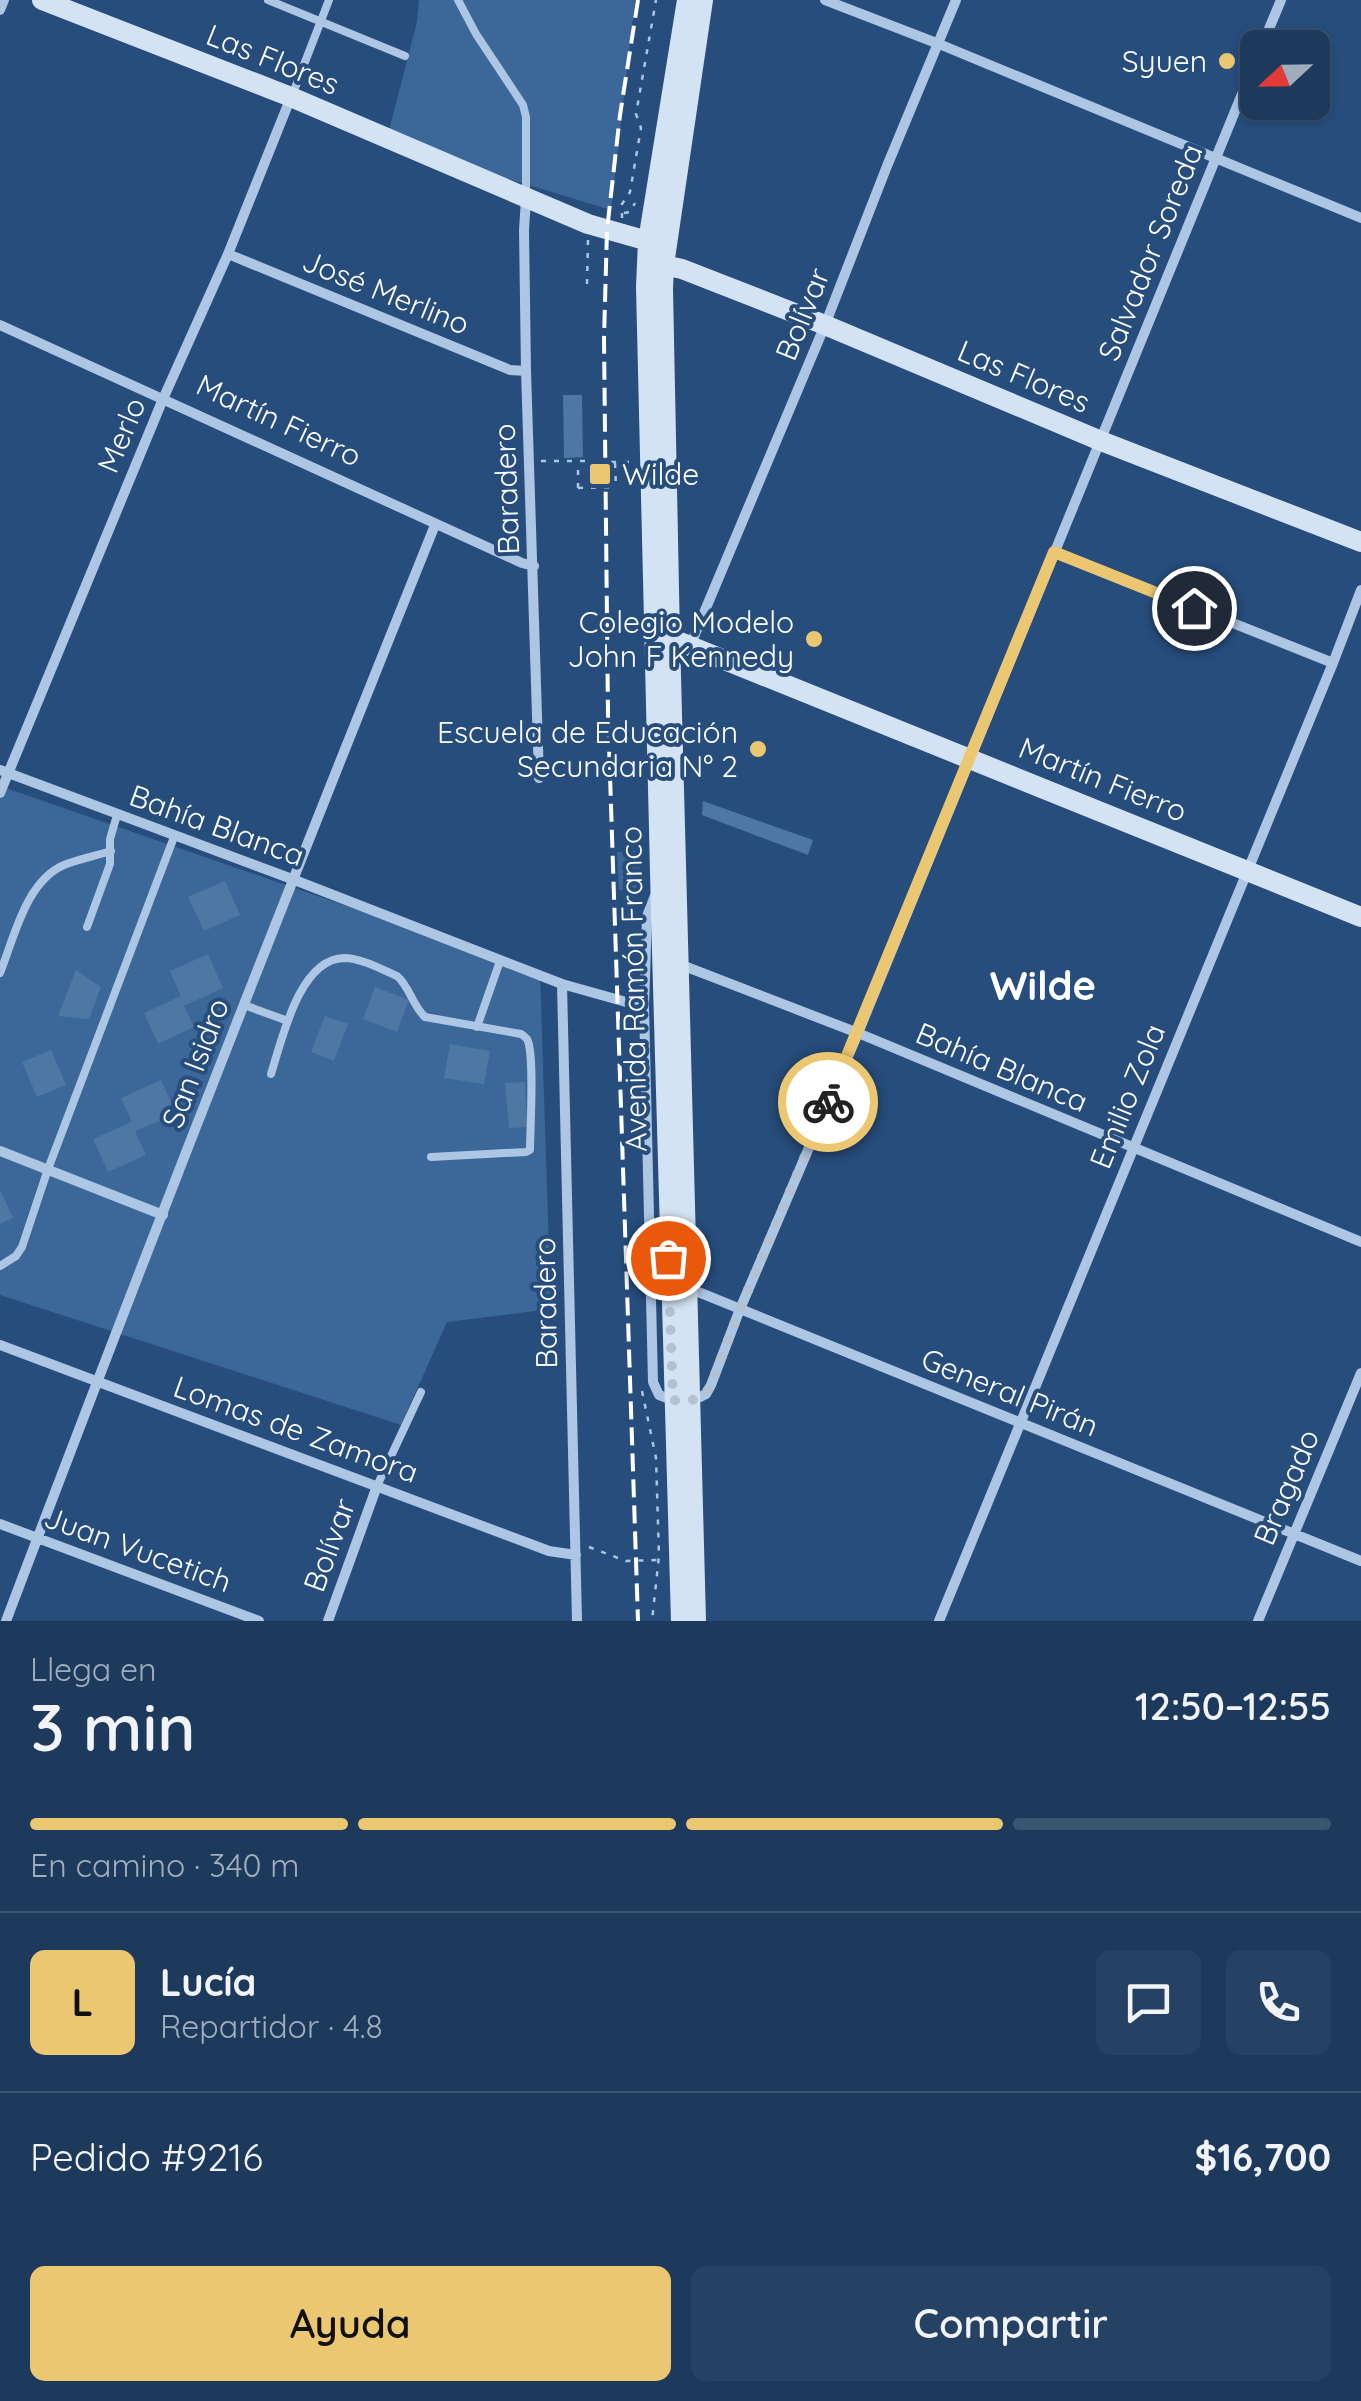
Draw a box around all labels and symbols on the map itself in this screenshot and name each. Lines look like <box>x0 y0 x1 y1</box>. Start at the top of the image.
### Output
street label: Las Flores <box>201 15 345 103</box>
north arrow <box>1240 30 1330 120</box>
place label: Syuen <box>1122 42 1207 80</box>
marker: Syuen <box>1216 50 1238 72</box>
street label: Salvador Soreda <box>1089 138 1211 366</box>
street label: José Merlino <box>297 241 475 343</box>
street label: Bolívar <box>766 262 838 366</box>
street label: Las Flores <box>952 331 1096 421</box>
street label: Martín Fierro <box>191 365 367 475</box>
street label: Merlo <box>88 392 154 478</box>
street label: Baradero <box>485 423 527 555</box>
place label: Wilde <box>622 455 699 493</box>
marker: Wilde <box>587 461 613 487</box>
pin <box>1152 566 1237 651</box>
place label: Colegio Modelo John F Kennedy <box>568 603 794 675</box>
marker: Colegio Modelo John F Kennedy <box>803 628 825 650</box>
place label: Escuela de Educación Secundaria N° 2 <box>437 713 738 785</box>
street label: Martín Fierro <box>1014 728 1192 830</box>
marker: Escuela de Educación Secundaria N° 2 <box>747 738 769 760</box>
street label: Bahía Blanca <box>124 776 310 874</box>
street label: Avenida Ramón Franco <box>611 826 655 1152</box>
district label: Wilde <box>990 960 1096 1010</box>
street label: San Isidro <box>153 993 237 1133</box>
street label: Bahía Blanca <box>910 1014 1094 1120</box>
street label: Emilio Zola <box>1081 1018 1173 1174</box>
courier <box>778 1052 878 1152</box>
pin <box>626 1216 711 1301</box>
street label: Baradero <box>525 1237 565 1369</box>
street label: General Pirán <box>916 1339 1104 1445</box>
street label: Lomas de Zamora <box>168 1367 424 1491</box>
street label: Bragado <box>1245 1423 1327 1551</box>
street label: Bolívar <box>295 1493 364 1597</box>
street label: Juan Vucetich <box>39 1498 237 1600</box>

